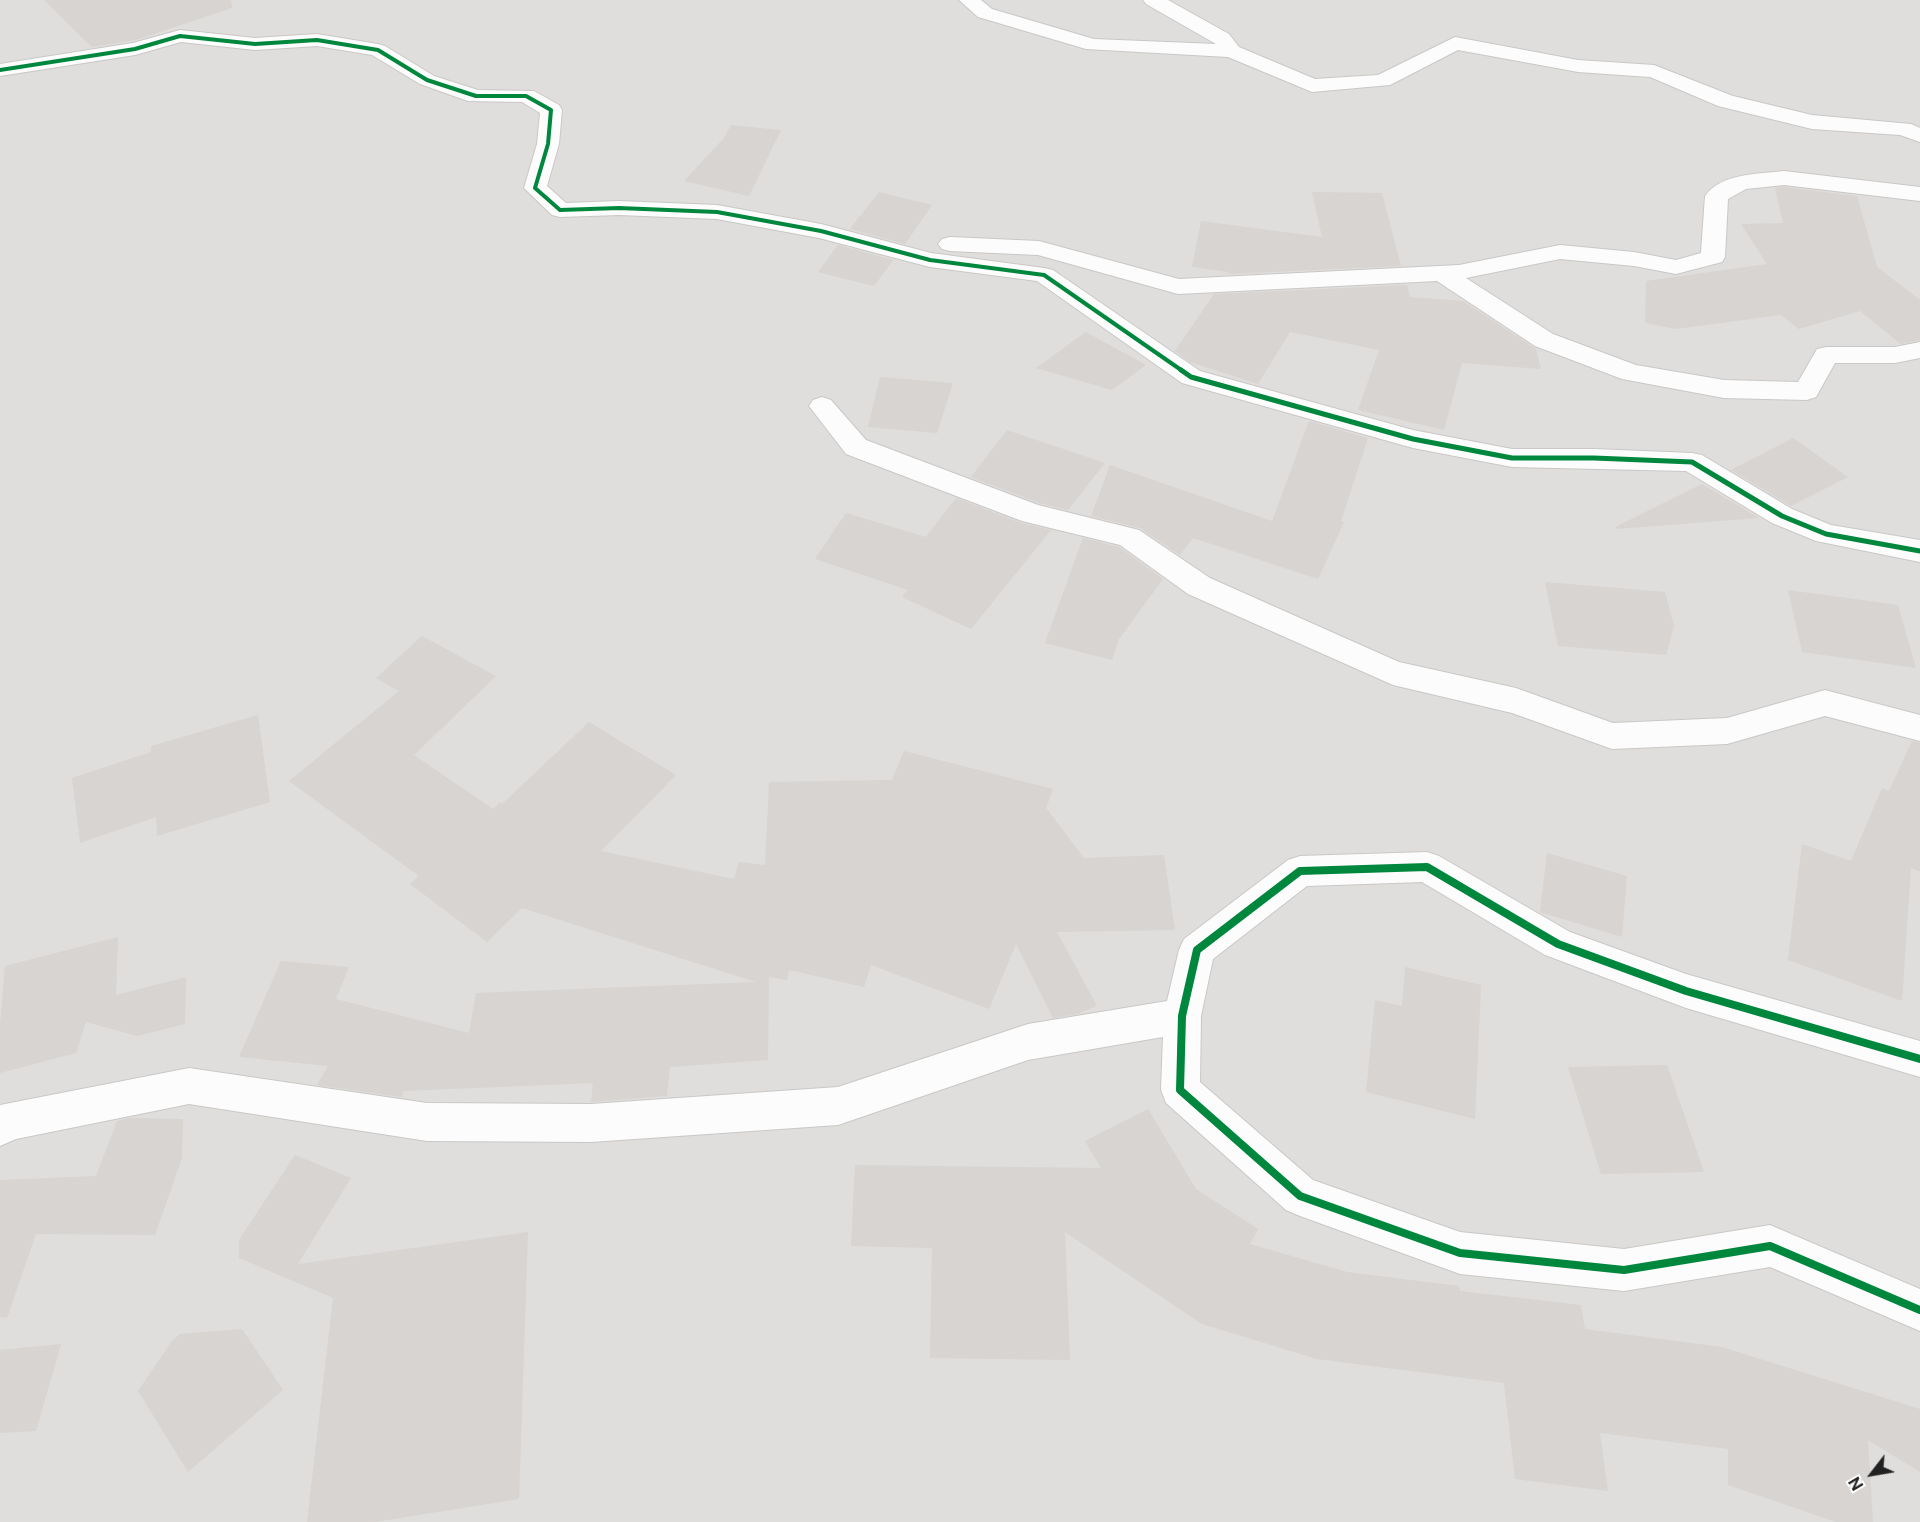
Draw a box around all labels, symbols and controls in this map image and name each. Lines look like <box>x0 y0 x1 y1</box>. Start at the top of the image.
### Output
north arrow <box>1842 1444 1902 1504</box>
text: N <box>1845 1473 1868 1494</box>

